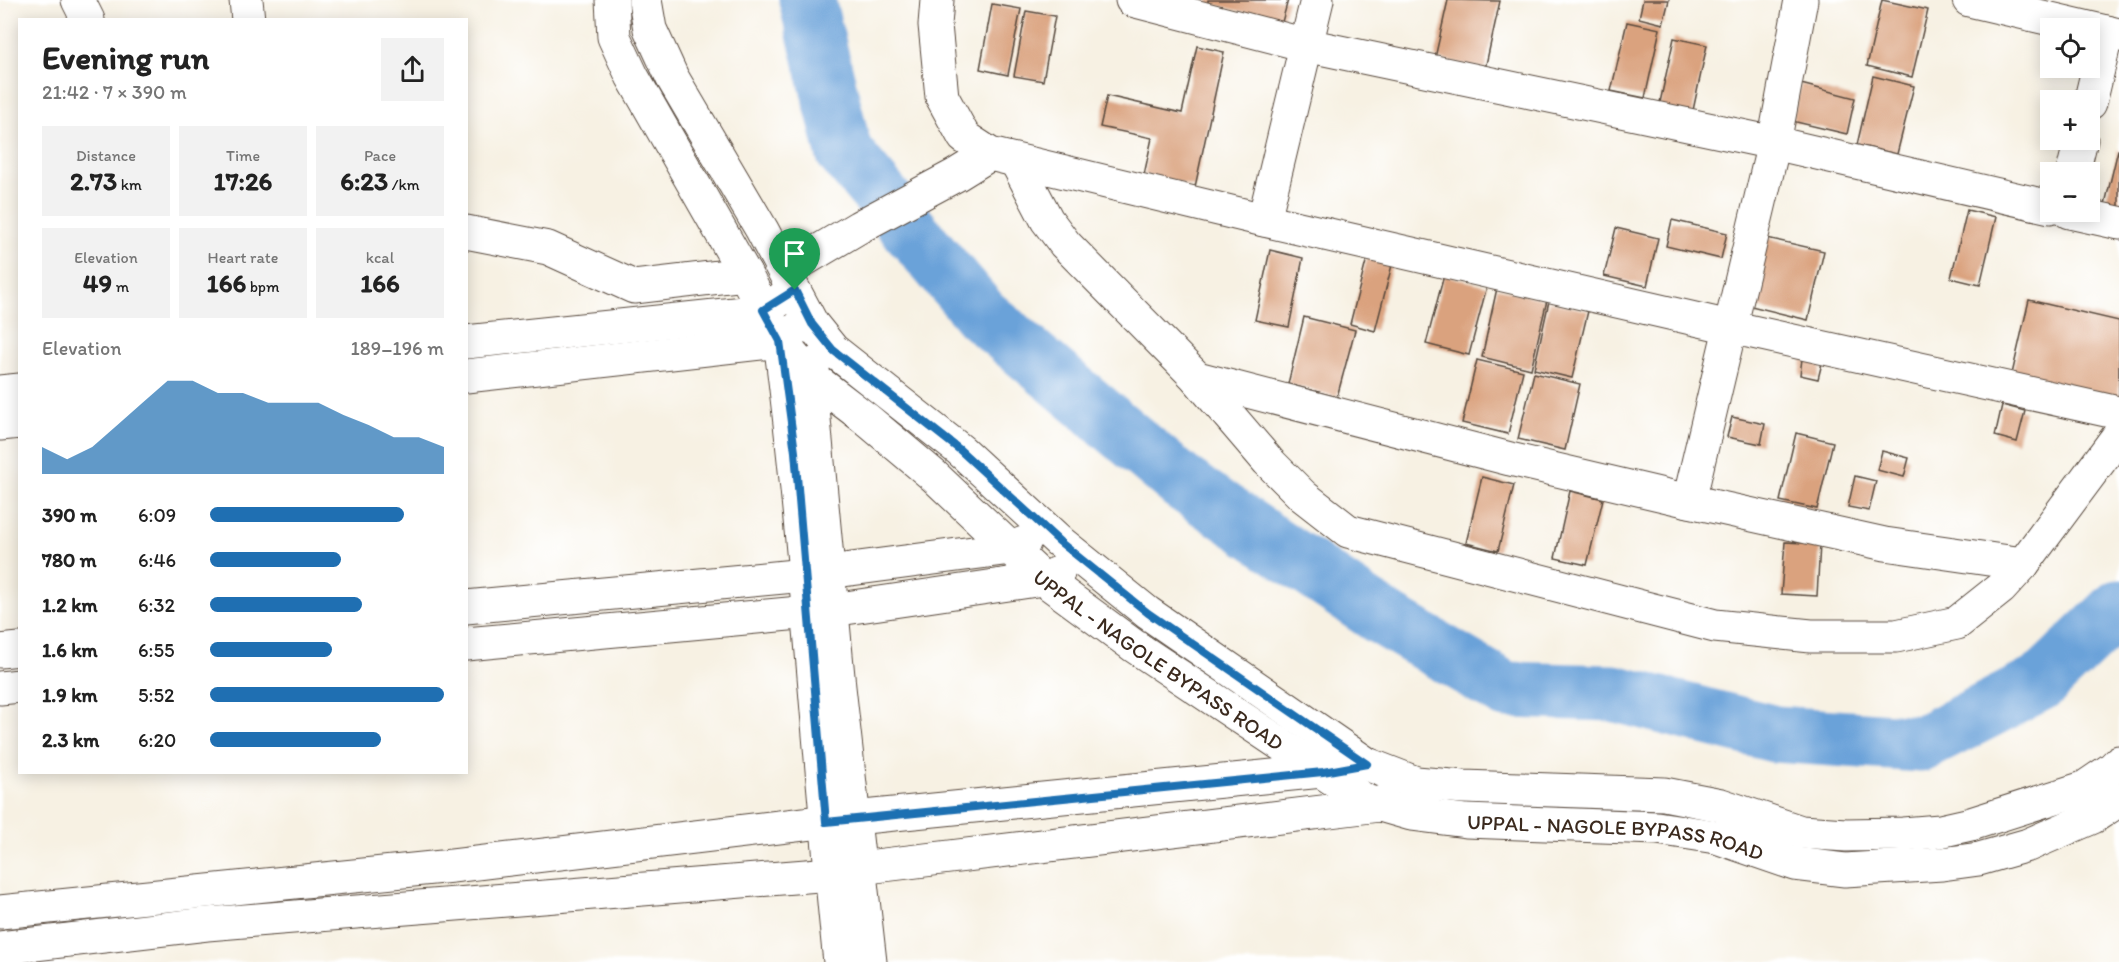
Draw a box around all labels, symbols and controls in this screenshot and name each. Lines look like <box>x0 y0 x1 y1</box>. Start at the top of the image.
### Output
map controls <box>2040 18 2100 222</box>
button: locate <box>2040 18 2100 78</box>
text: Evening run <box>42 38 209 77</box>
button: share <box>381 38 444 101</box>
text: 21:42 · 7 × 390 m <box>42 80 187 104</box>
button: + <box>2040 90 2100 150</box>
text: Distance <box>76 146 136 165</box>
text: Time <box>226 146 260 165</box>
text: Pace <box>364 146 396 165</box>
button: − <box>2040 162 2100 222</box>
text: 2.73 <box>70 165 117 197</box>
text: 17:26 <box>214 165 272 197</box>
text: 6:23 <box>340 165 388 197</box>
text: km <box>117 175 142 194</box>
text: /km <box>388 175 420 194</box>
pin <box>769 228 820 290</box>
icon: arrive <box>778 237 811 270</box>
text: Elevation <box>74 248 138 267</box>
text: Heart rate <box>208 248 278 267</box>
text: kcal <box>366 248 394 267</box>
text: 49 <box>83 267 112 299</box>
text: 166 <box>207 267 246 299</box>
text: 166 <box>360 267 400 299</box>
text: m <box>112 277 129 296</box>
text: bpm <box>246 277 279 296</box>
text: Elevation <box>42 336 121 360</box>
text: 189–196 m <box>351 336 444 360</box>
text: 390 m <box>42 503 97 527</box>
text: 6:09 <box>138 503 176 527</box>
text: 780 m <box>42 548 97 572</box>
text: 6:46 <box>138 548 176 572</box>
street label: UPPAL - NAGOLE BYPASS ROAD <box>1028 564 1289 755</box>
text: 1.2 km <box>42 593 98 617</box>
text: 6:32 <box>138 593 175 617</box>
text: 1.6 km <box>42 638 98 662</box>
text: 6:55 <box>138 638 174 662</box>
text: 1.9 km <box>42 683 98 707</box>
text: 5:52 <box>138 683 174 707</box>
text: 2.3 km <box>42 728 99 752</box>
text: 6:20 <box>138 728 176 752</box>
street label: UPPAL - NAGOLE BYPASS ROAD <box>1466 809 1767 865</box>

